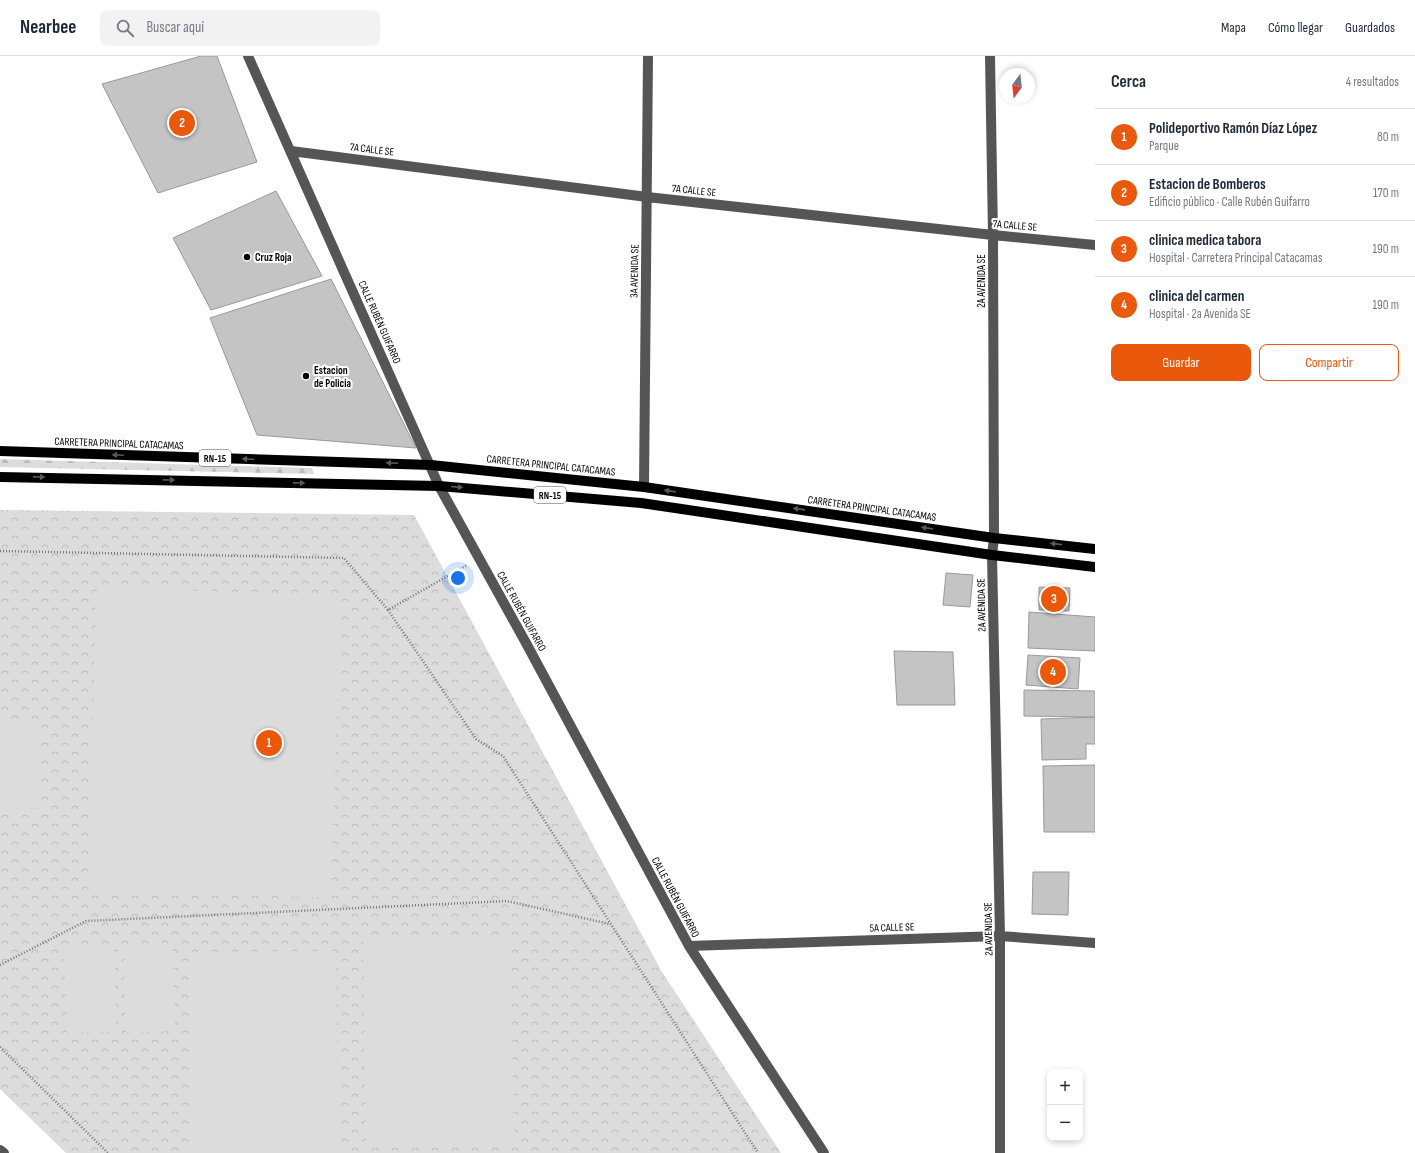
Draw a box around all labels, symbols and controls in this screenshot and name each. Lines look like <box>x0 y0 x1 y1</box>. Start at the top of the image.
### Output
search box <box>100 10 380 46</box>
text: Nearbee <box>20 16 76 39</box>
icon: search <box>114 17 136 39</box>
text: Buscar aquí <box>146 18 204 37</box>
text: Mapa <box>1221 19 1246 36</box>
text: Cómo llegar <box>1268 19 1323 36</box>
text: Guardados <box>1345 19 1395 36</box>
north arrow <box>999 68 1035 104</box>
text: Cerca <box>1111 72 1146 92</box>
text: 4 resultados <box>1346 74 1399 90</box>
pin: 2 <box>169 108 195 138</box>
text: Polideportivo Ramón Díaz López <box>1149 119 1317 138</box>
text: 1 <box>1121 129 1127 145</box>
text: 80 m <box>1377 129 1399 145</box>
text: Parque <box>1149 138 1179 154</box>
street label: 7A CALLE SE <box>349 140 395 159</box>
text: Estacion de Bomberos <box>1149 175 1266 194</box>
street label: 7A CALLE SE <box>671 182 717 199</box>
text: 2 <box>1121 185 1127 201</box>
text: 170 m <box>1373 185 1399 201</box>
text: Edificio público · Calle Rubén Guifarro <box>1149 194 1310 210</box>
street label: 7A CALLE SE <box>992 217 1038 234</box>
text: clinica medica tabora <box>1149 231 1261 250</box>
text: 3 <box>1121 241 1127 257</box>
text: 190 m <box>1372 241 1399 257</box>
street label: 3A AVENIDA SE <box>628 244 641 298</box>
text: Hospital · Carretera Principal Catacamas <box>1149 250 1322 266</box>
place label: Cruz Roja <box>255 251 292 264</box>
marker: Cruz Roja <box>242 252 252 262</box>
street label: 2A AVENIDA SE <box>975 254 988 308</box>
street label: CALLE RUBÉN GUIFARRO <box>355 279 404 366</box>
text: clinica del carmen <box>1149 287 1244 306</box>
text: 4 <box>1121 297 1127 313</box>
text: 190 m <box>1372 297 1399 313</box>
text: Hospital · 2a Avenida SE <box>1149 306 1251 322</box>
button: Guardar <box>1111 344 1251 381</box>
button: Compartir <box>1259 344 1399 381</box>
place label: Estacion de Policia <box>314 364 351 390</box>
marker: Estacion de Policia <box>301 371 311 381</box>
street label: CARRETERA PRINCIPAL CATACAMAS <box>54 435 184 452</box>
road number: RN-15 <box>199 450 231 466</box>
one-way arrow <box>111 452 124 458</box>
street label: CARRETERA PRINCIPAL CATACAMAS <box>486 452 616 479</box>
one-way arrow <box>241 456 254 462</box>
one-way arrow <box>386 460 398 467</box>
one-way arrow <box>33 474 45 481</box>
one-way arrow <box>163 477 176 483</box>
one-way arrow <box>293 480 306 486</box>
one-way arrow <box>451 484 463 491</box>
road number: RN-15 <box>534 487 566 503</box>
one-way arrow <box>664 488 676 494</box>
street label: CARRETERA PRINCIPAL CATACAMAS <box>807 493 937 524</box>
one-way arrow <box>793 506 805 512</box>
one-way arrow <box>921 525 933 531</box>
one-way arrow <box>1050 541 1062 548</box>
your location <box>448 568 468 588</box>
street label: CALLE RUBÉN GUIFARRO <box>494 569 549 653</box>
street label: 2A AVENIDA SE <box>975 578 988 632</box>
pin: 3 <box>1041 584 1067 614</box>
pin: 4 <box>1040 657 1066 687</box>
pin: 1 <box>256 728 282 758</box>
street label: CALLE RUBÉN GUIFARRO <box>649 855 702 940</box>
street label: 2A AVENIDA SE <box>982 902 995 956</box>
street label: 5A CALLE SE <box>870 920 915 935</box>
map controls <box>1047 1069 1083 1141</box>
button: + <box>1047 1069 1083 1105</box>
button: − <box>1047 1105 1083 1141</box>

